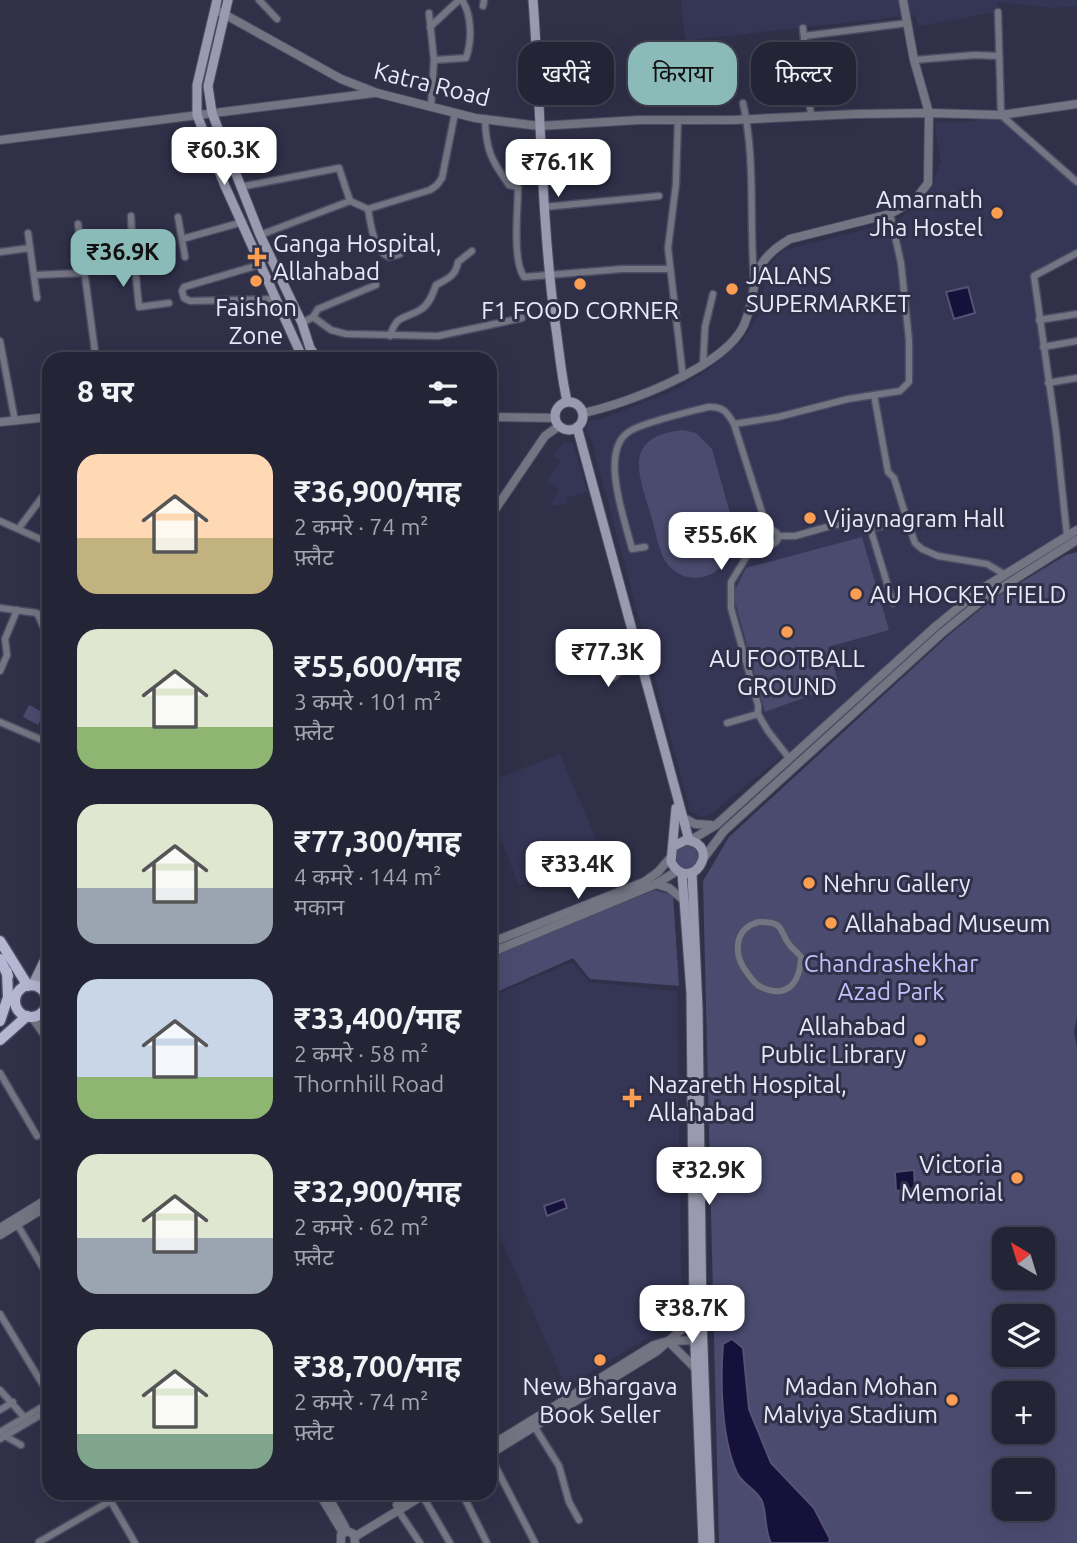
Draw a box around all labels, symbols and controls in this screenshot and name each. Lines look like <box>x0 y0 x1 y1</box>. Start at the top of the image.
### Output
chip: खरीदें <box>518 42 614 105</box>
chip: किराया <box>628 42 737 105</box>
chip: फ़िल्टर <box>751 42 856 105</box>
street label: Katra Road <box>371 57 493 111</box>
pin: ₹60.3K <box>167 128 281 187</box>
text: ₹60.3K <box>188 137 260 162</box>
pin: ₹76.1K <box>501 140 615 199</box>
text: ₹76.1K <box>522 149 594 174</box>
place label: Amarnath Jha Hostel <box>870 186 983 241</box>
marker: Amarnath Jha Hostel <box>989 205 1005 221</box>
pin: ₹36.9K <box>66 230 180 289</box>
place label: Ganga Hospital, Allahabad <box>273 230 442 285</box>
text: ₹36.9K <box>87 239 159 264</box>
marker: Ganga Hospital, Allahabad <box>247 247 267 267</box>
place label: JALANS SUPERMARKET <box>746 262 911 317</box>
marker: Faishon Zone <box>248 273 264 289</box>
marker: F1 FOOD CORNER <box>572 276 588 292</box>
marker: JALANS SUPERMARKET <box>724 281 740 297</box>
place label: Faishon Zone <box>215 294 297 349</box>
place label: F1 FOOD CORNER <box>481 297 679 324</box>
text: 8 घर <box>77 374 134 408</box>
icon: filters <box>424 375 462 413</box>
text: ₹36,900/माह <box>294 474 461 508</box>
icon: home <box>133 482 217 566</box>
place label: Vijaynagram Hall <box>824 505 1005 532</box>
marker: Vijaynagram Hall <box>802 510 818 526</box>
pin: ₹55.6K <box>664 512 778 572</box>
text: 2 कमरे · 74 m² <box>294 514 429 539</box>
text: ₹55.6K <box>685 522 757 547</box>
text: फ़्लैट <box>294 544 334 569</box>
place label: AU HOCKEY FIELD <box>870 581 1066 608</box>
marker: AU HOCKEY FIELD <box>848 586 864 602</box>
marker: AU FOOTBALL GROUND <box>779 624 795 640</box>
pin: ₹77.3K <box>551 630 665 689</box>
text: ₹77.3K <box>572 639 644 664</box>
place label: AU FOOTBALL GROUND <box>709 645 865 700</box>
text: ₹55,600/माह <box>294 649 461 683</box>
icon: home <box>133 657 217 741</box>
text: 3 कमरे · 101 m² <box>294 689 442 714</box>
text: फ़्लैट <box>294 719 334 744</box>
text: ₹77,300/माह <box>294 824 461 858</box>
icon: home <box>133 832 217 916</box>
pin: ₹33.4K <box>521 842 635 901</box>
text: ₹33.4K <box>542 851 614 876</box>
text: 4 कमरे · 144 m² <box>294 864 442 889</box>
place label: Nehru Gallery <box>823 870 971 897</box>
marker: Nehru Gallery <box>801 875 817 891</box>
text: मकान <box>294 894 344 919</box>
place label: Allahabad Museum <box>845 910 1050 937</box>
marker: Allahabad Museum <box>823 915 839 931</box>
park label: Chandrashekhar Azad Park <box>804 950 978 1005</box>
text: ₹33,400/माह <box>294 1001 461 1035</box>
icon: home <box>133 1007 217 1091</box>
place label: Allahabad Public Library <box>760 1013 906 1068</box>
marker: Allahabad Public Library <box>912 1032 928 1048</box>
text: 2 कमरे · 58 m² <box>294 1041 429 1066</box>
text: Thornhill Road <box>294 1071 444 1096</box>
place label: Nazareth Hospital, Allahabad <box>648 1071 847 1126</box>
marker: Nazareth Hospital, Allahabad <box>622 1088 642 1108</box>
pin: ₹32.9K <box>652 1148 766 1207</box>
place label: Victoria Memorial <box>901 1151 1003 1206</box>
text: ₹32.9K <box>673 1157 745 1182</box>
marker: Victoria Memorial <box>1009 1170 1025 1186</box>
text: ₹32,900/माह <box>294 1174 461 1208</box>
icon: home <box>133 1182 217 1266</box>
text: 2 कमरे · 62 m² <box>294 1214 429 1239</box>
north arrow <box>992 1227 1055 1290</box>
map controls <box>992 1227 1055 1521</box>
text: फ़्लैट <box>294 1244 334 1269</box>
pin: ₹38.7K <box>635 1286 749 1345</box>
text: ₹38.7K <box>656 1295 728 1320</box>
button: layers <box>992 1304 1055 1367</box>
text: ₹38,700/माह <box>294 1349 461 1383</box>
marker: New Bhargava Book Seller <box>592 1352 608 1368</box>
icon: home <box>133 1357 217 1441</box>
place label: New Bhargava Book Seller <box>523 1373 678 1428</box>
place label: Madan Mohan Malviya Stadium <box>763 1373 938 1428</box>
button: + <box>992 1381 1055 1444</box>
text: 2 कमरे · 74 m² <box>294 1389 429 1414</box>
marker: Madan Mohan Malviya Stadium <box>944 1392 960 1408</box>
text: फ़्लैट <box>294 1419 334 1444</box>
button: − <box>992 1458 1055 1521</box>

